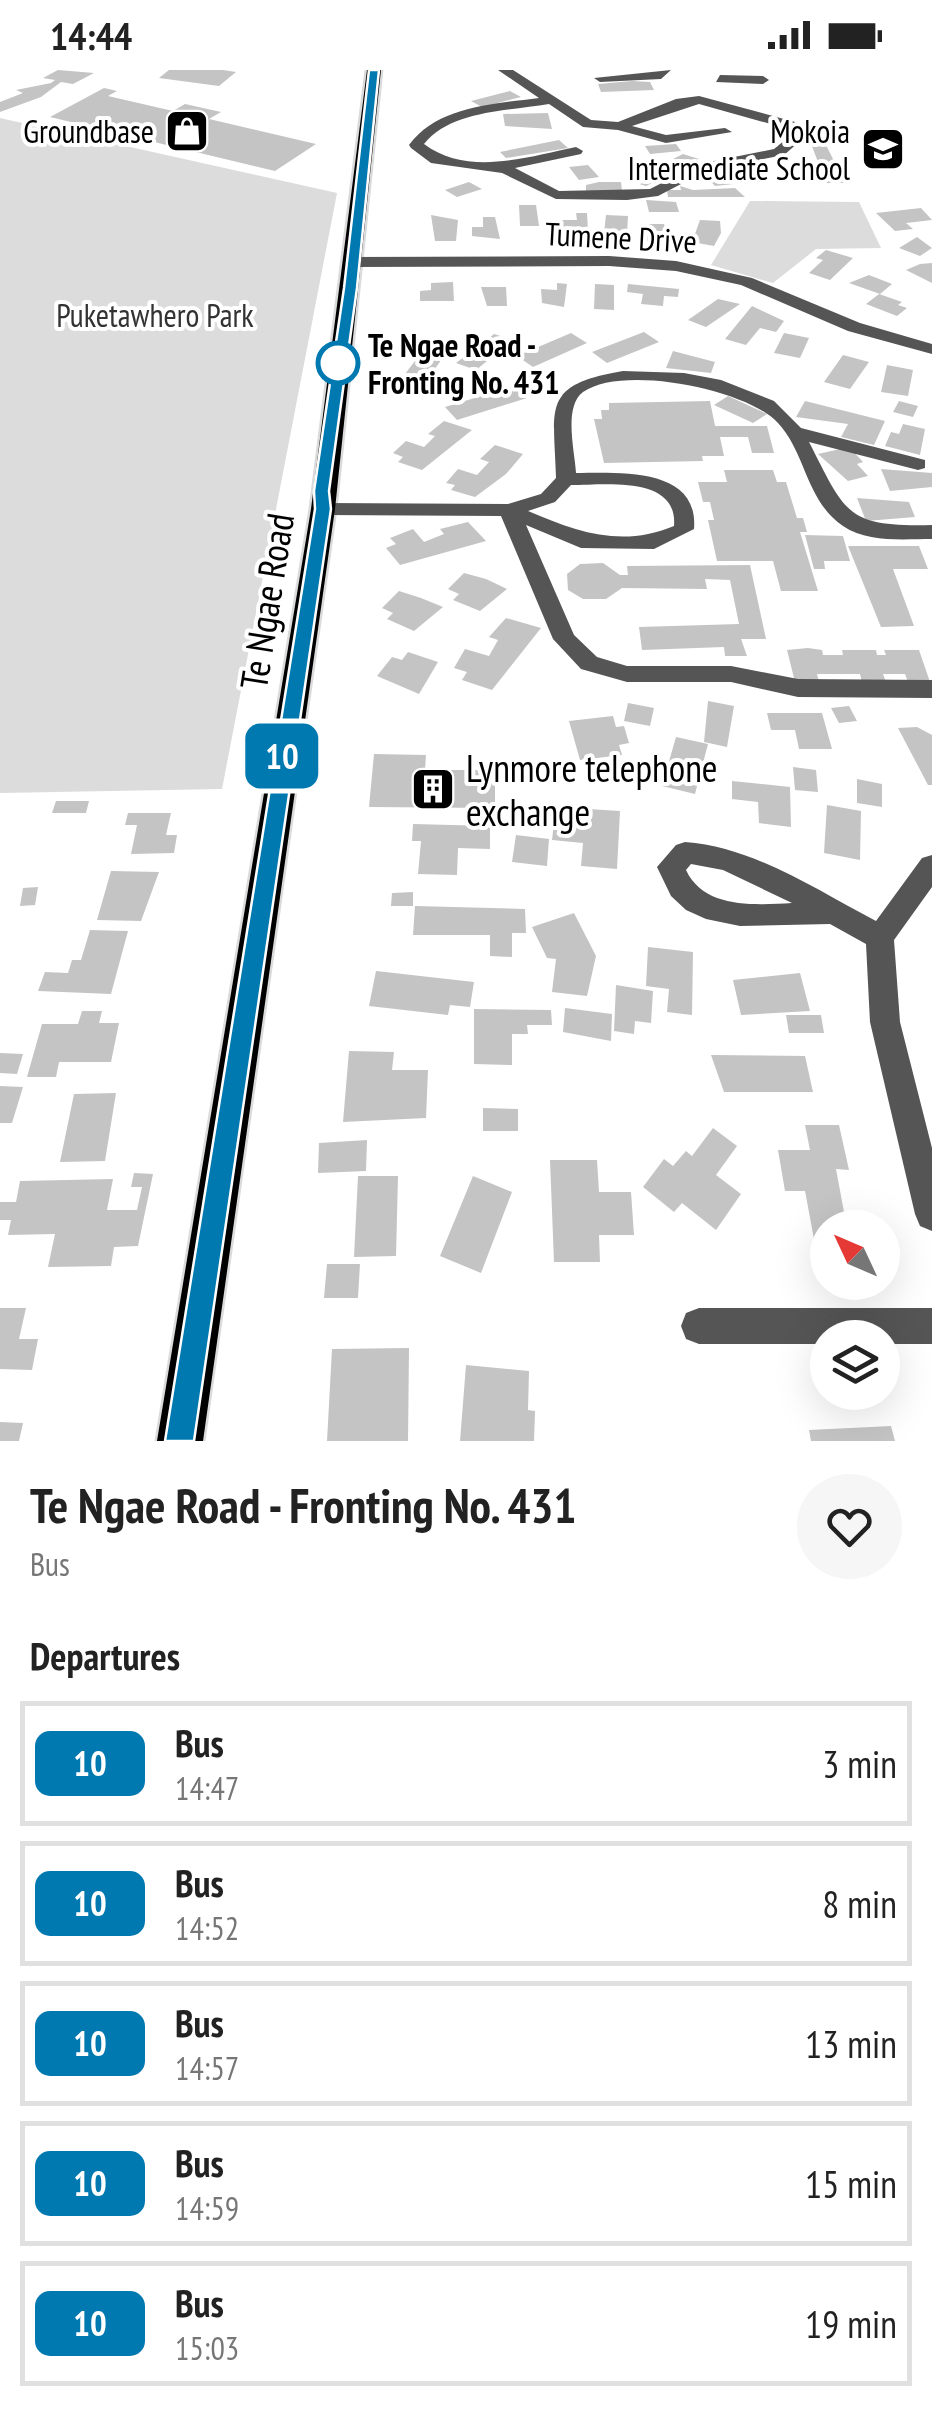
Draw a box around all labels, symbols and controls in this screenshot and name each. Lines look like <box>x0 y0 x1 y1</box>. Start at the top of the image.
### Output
text: 14:44 <box>50 11 132 60</box>
shop icon: Groundbase <box>164 108 210 154</box>
place label: Groundbase <box>23 110 154 152</box>
place label: Mokoia Intermediate School <box>628 110 851 189</box>
school or university icon: Mokoia Intermediate School <box>860 126 906 172</box>
street label: Tumene Drive <box>544 212 698 262</box>
park label: Puketawhero Park <box>56 294 254 336</box>
place label: Te Ngae Road - Fronting No. 431 <box>368 324 560 403</box>
marker: Te Ngae Road - Fronting No. 431 <box>317 342 359 384</box>
street label: Te Ngae Road <box>228 510 304 692</box>
line badge: 10 <box>237 724 327 788</box>
text: 10 <box>265 733 299 779</box>
place label: Lynmore telephone exchange <box>466 743 718 836</box>
building icon: Lynmore telephone exchange <box>410 766 456 812</box>
north arrow <box>810 1210 900 1300</box>
map controls <box>810 1210 900 1410</box>
button: layers <box>810 1320 900 1410</box>
text: Te Ngae Road - Fronting No. 431 <box>30 1474 576 1536</box>
button: heart <box>797 1474 902 1579</box>
text: Bus <box>30 1543 70 1585</box>
text: Departures <box>30 1631 180 1680</box>
text: Bus <box>175 1718 224 1767</box>
text: 3 min <box>822 1739 897 1788</box>
text: 10 <box>73 1740 107 1786</box>
text: 14:47 <box>175 1767 239 1809</box>
text: Bus <box>175 1858 224 1907</box>
text: 8 min <box>822 1879 897 1928</box>
text: 10 <box>73 1880 107 1926</box>
text: 14:52 <box>175 1907 239 1949</box>
text: Bus <box>175 1998 224 2047</box>
text: 13 min <box>805 2019 897 2068</box>
text: 10 <box>73 2020 107 2066</box>
text: 14:57 <box>175 2047 239 2089</box>
text: Bus <box>175 2138 224 2187</box>
text: 15 min <box>805 2159 897 2208</box>
text: 10 <box>73 2160 107 2206</box>
text: 14:59 <box>175 2187 239 2229</box>
text: Bus <box>175 2278 224 2327</box>
text: 19 min <box>805 2299 897 2348</box>
text: 10 <box>73 2300 107 2346</box>
text: 15:03 <box>175 2327 239 2369</box>

